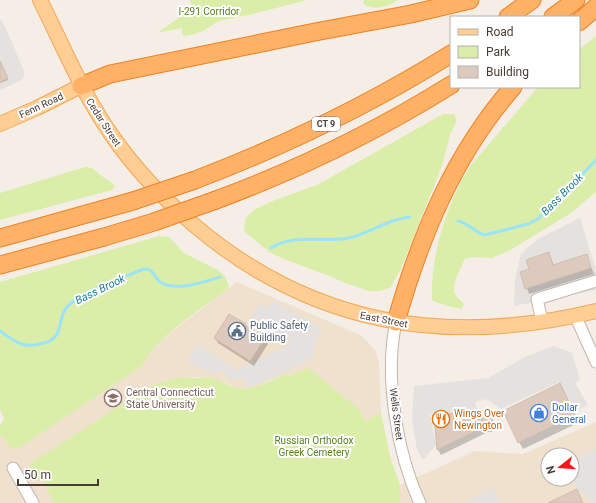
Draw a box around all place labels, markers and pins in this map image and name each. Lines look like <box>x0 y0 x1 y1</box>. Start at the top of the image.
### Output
place label: Public Safety Building <box>250 320 308 343</box>
public building icon: Public Safety Building <box>227 321 247 341</box>
place label: Central Connecticut State University <box>126 387 214 410</box>
school or university icon: Central Connecticut State University <box>103 388 123 408</box>
place label: Dollar General <box>552 402 586 425</box>
shop icon: Dollar General <box>529 403 549 423</box>
place label: Wings Over Newington <box>454 408 505 431</box>
restaurant icon: Wings Over Newington <box>431 409 451 429</box>

